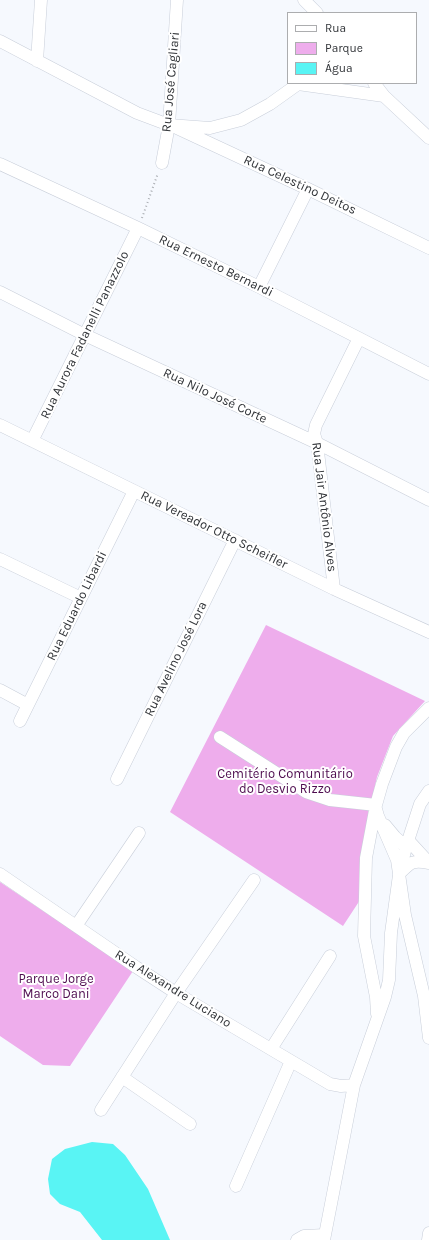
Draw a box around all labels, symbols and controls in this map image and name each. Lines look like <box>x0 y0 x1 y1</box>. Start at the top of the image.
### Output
legend <box>287 12 417 84</box>
text: Rua <box>325 21 346 35</box>
street label: Rua José Cagliari <box>159 31 183 133</box>
text: Parque <box>325 41 363 55</box>
text: Água <box>325 61 353 75</box>
street label: Rua Celestino Deitos <box>241 152 359 218</box>
street label: Rua Ernesto Bernardi <box>156 232 276 300</box>
street label: Rua Aurora Fadanelli Panazzolo <box>37 248 133 422</box>
street label: Rua Nilo José Corte <box>161 365 269 427</box>
street label: Rua Jair Antônio Alves <box>308 441 340 573</box>
street label: Rua Vereador Otto Scheifler <box>138 488 290 572</box>
street label: Rua Eduardo Libardi <box>44 549 110 663</box>
street label: Rua Avelino José Lora <box>141 599 211 719</box>
park label: Cemitério Comunitário do Desvio Rizzo <box>217 766 353 797</box>
street label: Rua Alexandre Luciano <box>112 947 234 1031</box>
park label: Parque Jorge Marco Dani <box>18 971 94 1002</box>

